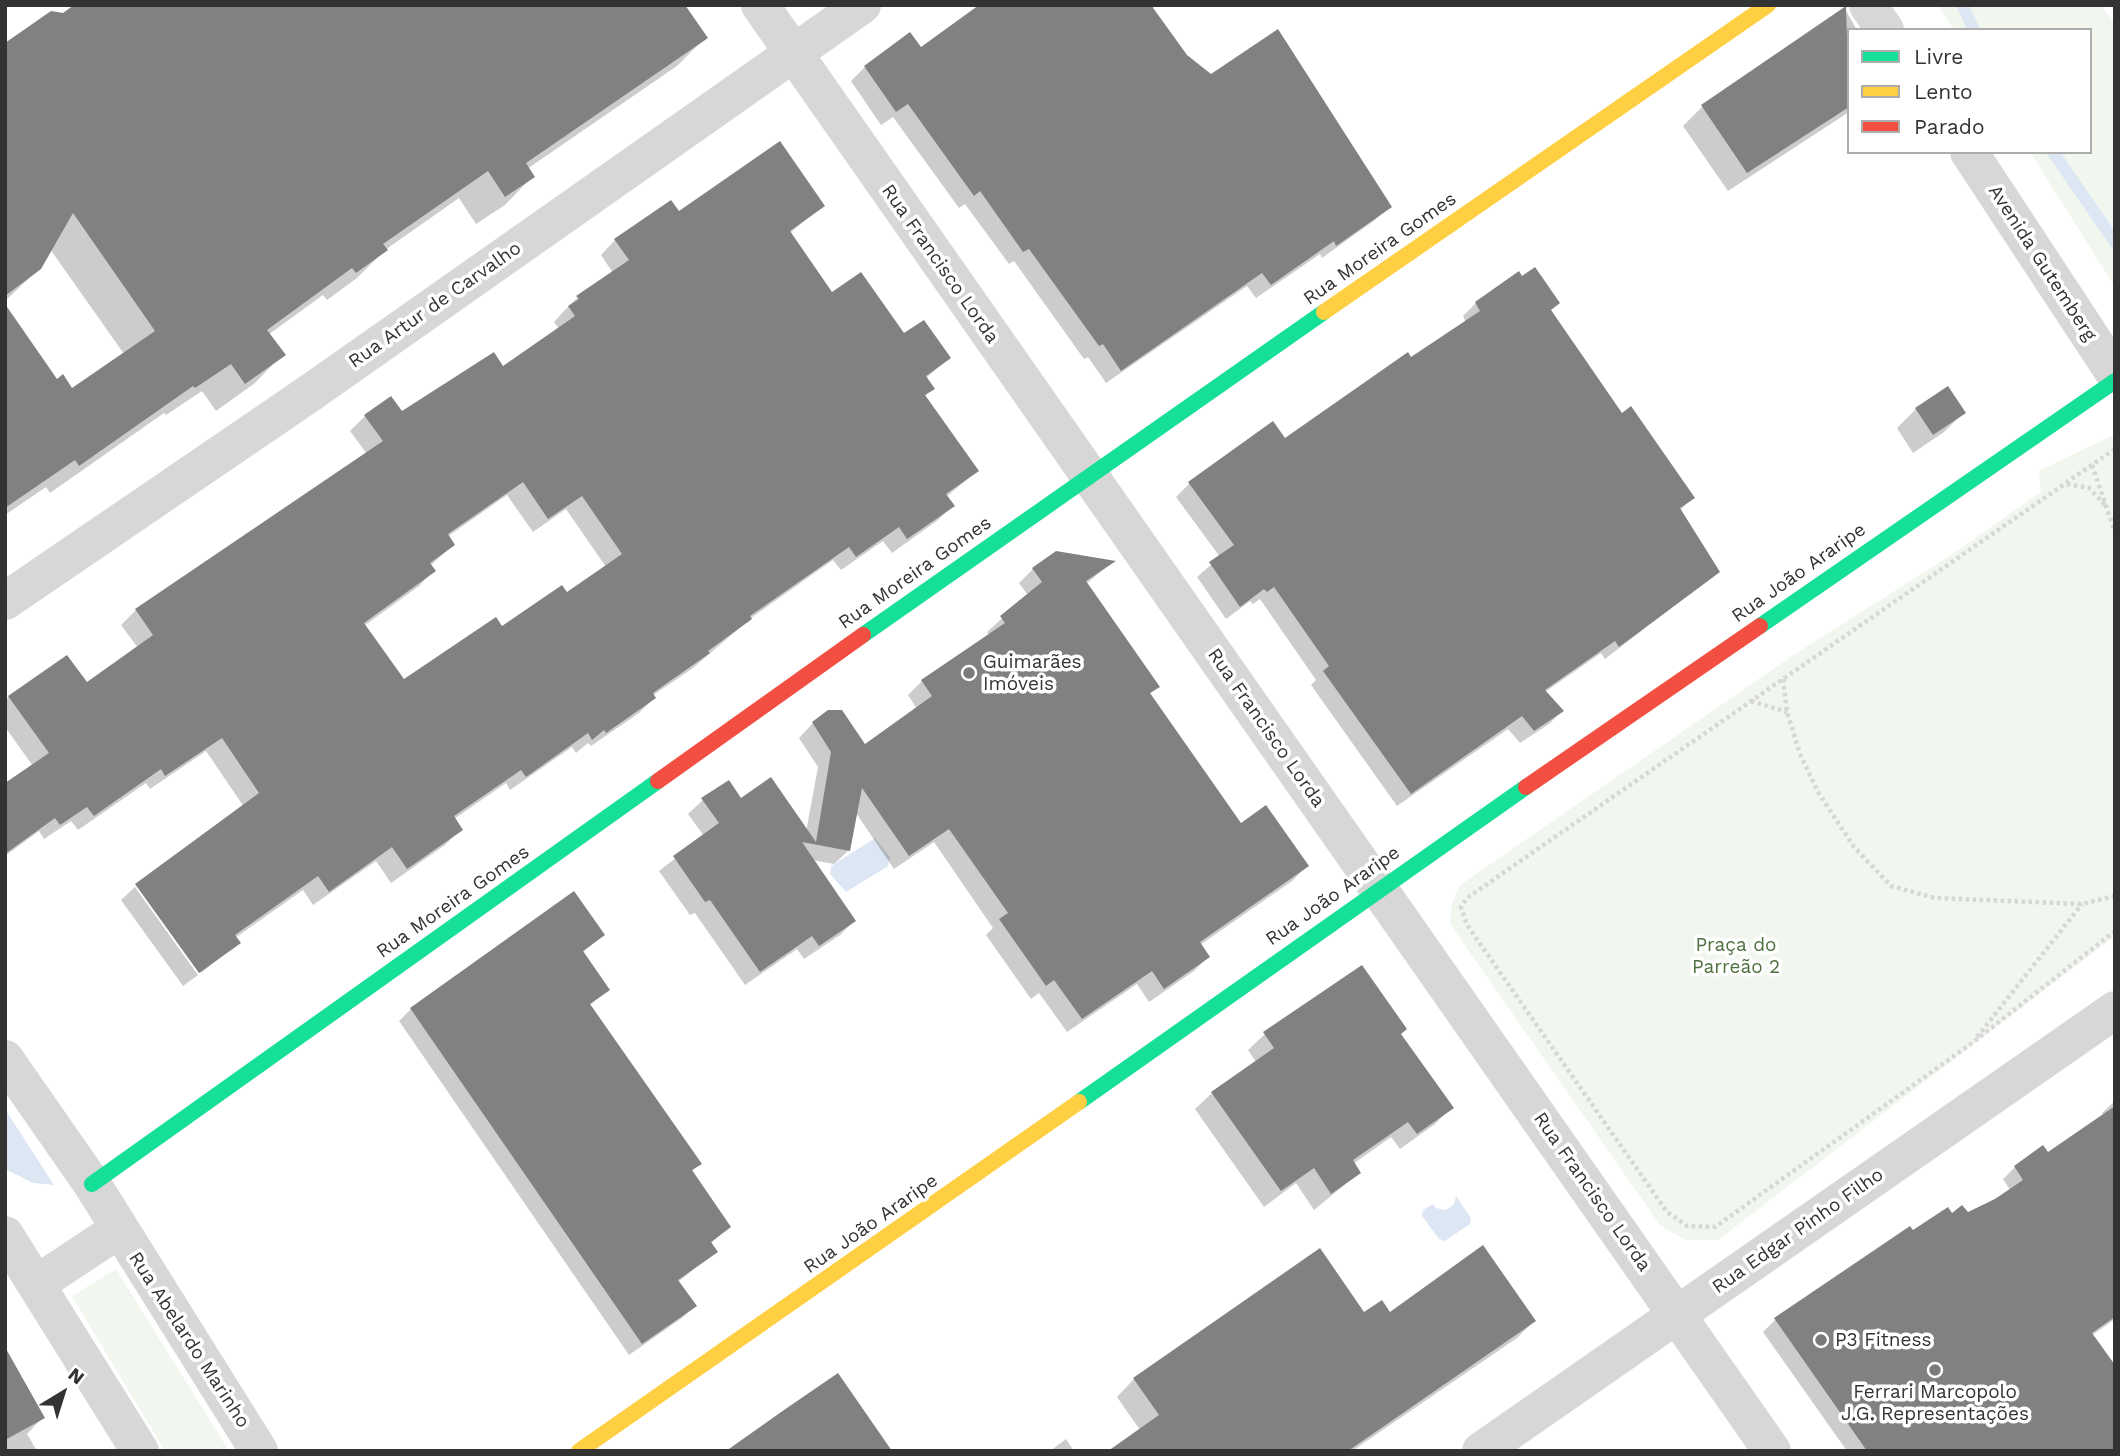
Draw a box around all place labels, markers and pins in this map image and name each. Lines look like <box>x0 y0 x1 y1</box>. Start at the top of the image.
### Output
place label: Guimarães Imóveis <box>983 651 1082 695</box>
marker: Guimarães Imóveis <box>961 665 977 681</box>
place label: P3 Fitness <box>1835 1329 1932 1351</box>
marker: P3 Fitness <box>1813 1332 1829 1348</box>
marker: Ferrari Marcopolo J.G. Representações <box>1927 1362 1943 1378</box>
place label: Ferrari Marcopolo J.G. Representações <box>1841 1381 2029 1425</box>

